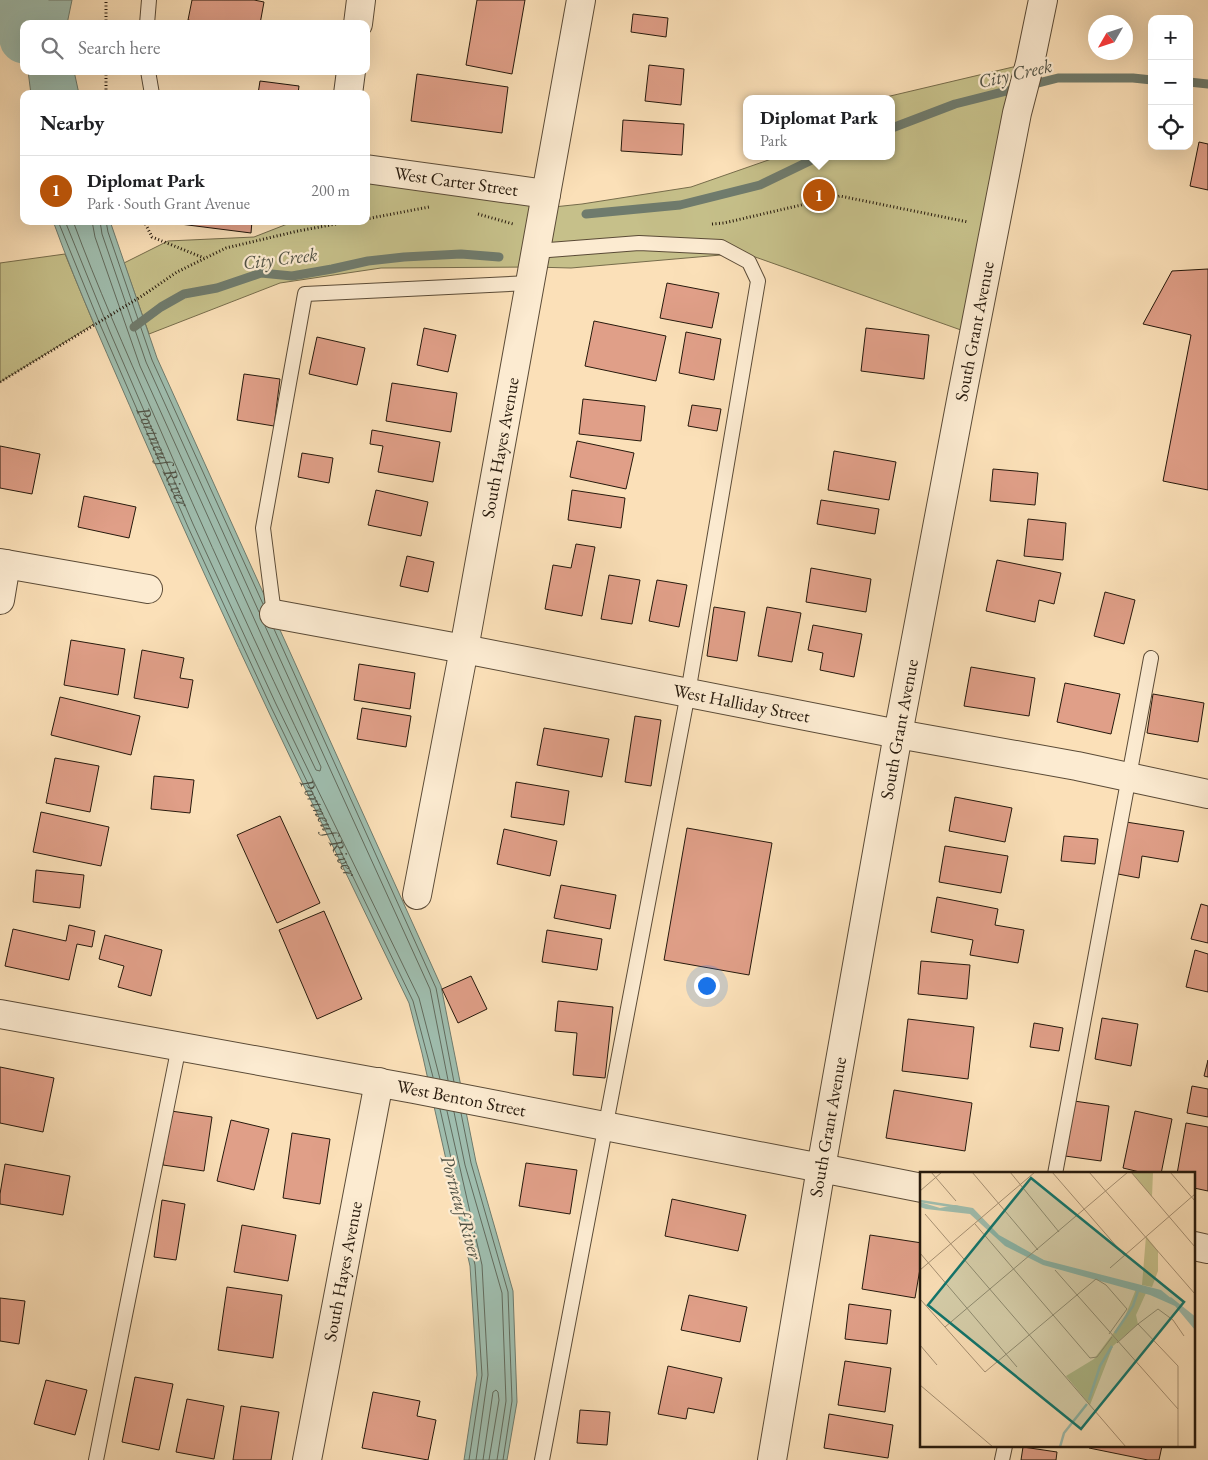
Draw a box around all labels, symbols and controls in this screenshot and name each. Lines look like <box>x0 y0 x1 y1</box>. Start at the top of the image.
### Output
north arrow <box>1088 15 1133 60</box>
map controls <box>1148 15 1193 150</box>
button: + <box>1148 15 1193 60</box>
search box <box>20 20 370 75</box>
icon: search <box>38 34 66 62</box>
text: Search here <box>78 35 160 60</box>
water label: City Creek <box>976 53 1055 94</box>
button: − <box>1148 60 1193 105</box>
popup <box>743 95 895 160</box>
text: Diplomat Park <box>760 105 878 130</box>
button: locate <box>1148 105 1193 150</box>
text: Nearby <box>40 109 104 136</box>
text: Park <box>760 130 787 151</box>
street label: West Carter Street <box>393 161 520 201</box>
text: Diplomat Park <box>87 168 205 193</box>
pin: 1 <box>803 176 835 214</box>
text: 1 <box>52 180 60 201</box>
text: 200 m <box>311 180 350 201</box>
text: Park · South Grant Avenue <box>87 193 250 214</box>
water label: City Creek <box>241 241 319 275</box>
street label: South Grant Avenue <box>949 259 999 403</box>
street label: South Hayes Avenue <box>476 375 524 520</box>
water label: Portneuf River <box>130 402 196 511</box>
street label: South Grant Avenue <box>875 657 923 801</box>
street label: West Halliday Street <box>671 678 812 728</box>
water label: Portneuf River <box>294 774 363 882</box>
your location <box>694 973 720 999</box>
street label: South Grant Avenue <box>804 1055 851 1199</box>
street label: West Benton Street <box>395 1074 528 1122</box>
water label: Portneuf River <box>435 1152 488 1263</box>
inset map <box>920 1172 1196 1448</box>
street label: South Hayes Avenue <box>318 1199 367 1343</box>

